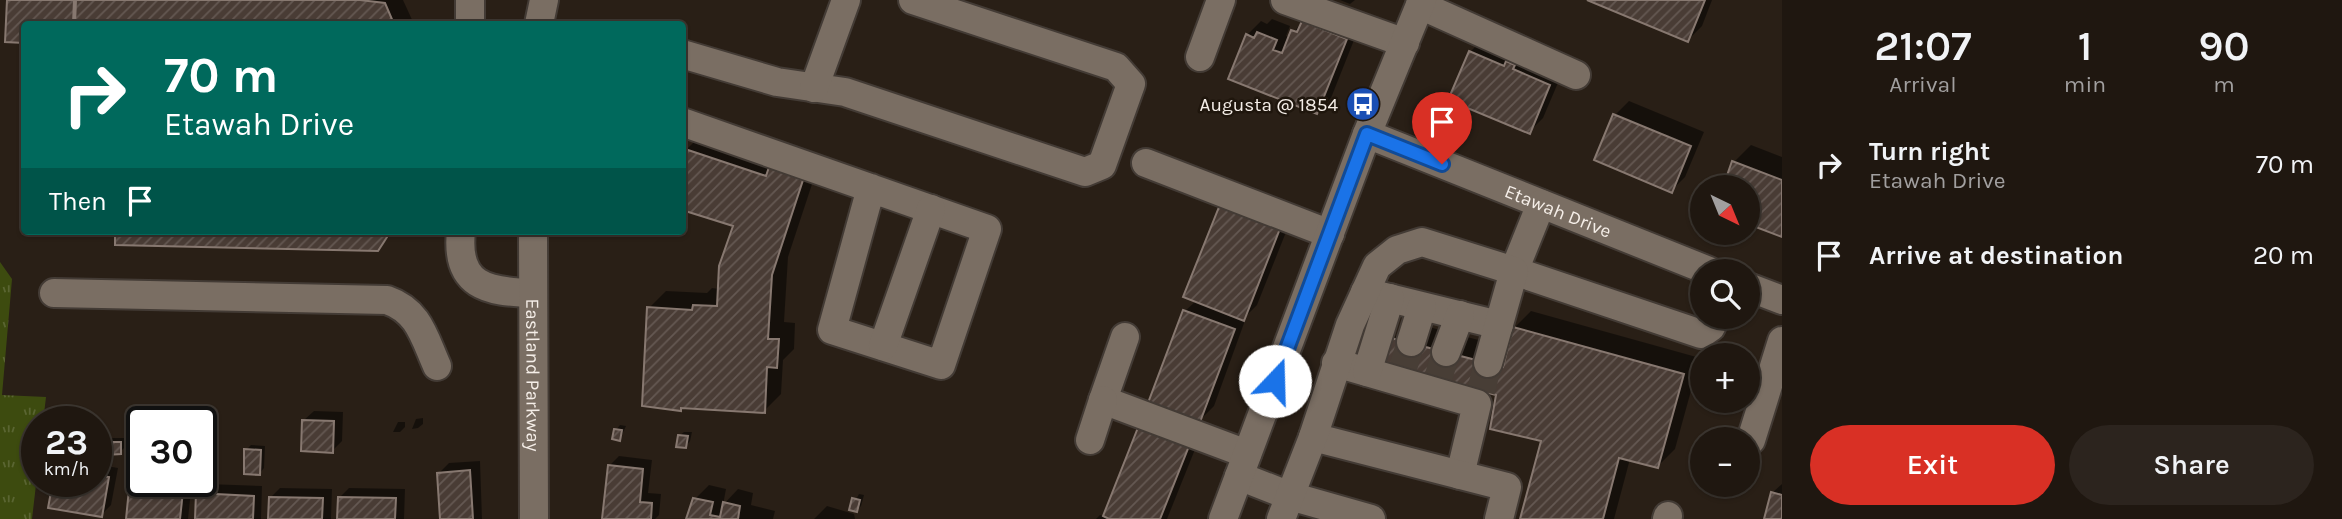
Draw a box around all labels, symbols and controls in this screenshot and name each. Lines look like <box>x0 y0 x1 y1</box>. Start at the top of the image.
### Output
text: 21:07 <box>1874 21 1972 71</box>
text: 1 <box>2078 21 2092 71</box>
text: 90 <box>2198 21 2250 71</box>
text: 70 m <box>164 47 278 104</box>
icon: right <box>49 49 140 140</box>
text: Arrival <box>1889 71 1957 98</box>
text: min <box>2064 71 2106 98</box>
text: m <box>2213 71 2235 98</box>
bus stop icon: Augusta @ 1854 <box>1344 85 1382 123</box>
pin <box>1412 92 1472 164</box>
place label: Augusta @ 1854 <box>1200 94 1338 116</box>
icon: arrive <box>1423 103 1461 141</box>
text: Etawah Drive <box>164 106 354 143</box>
text: Turn right <box>1869 136 1990 167</box>
icon: right <box>1810 146 1848 184</box>
text: 70 m <box>2256 149 2314 180</box>
text: Etawah Drive <box>1869 167 2006 194</box>
north arrow <box>1690 175 1760 245</box>
map controls <box>1690 175 1760 497</box>
street label: Etawah Drive <box>1501 180 1614 243</box>
icon: arrive <box>121 182 159 220</box>
text: Then <box>49 186 107 217</box>
icon: arrive <box>1810 237 1848 275</box>
text: Arrive at destination <box>1869 240 2123 271</box>
text: 20 m <box>2253 240 2314 271</box>
button: search <box>1690 259 1760 329</box>
street label: Eastland Parkway <box>521 298 544 452</box>
button: + <box>1690 343 1760 413</box>
position arrow <box>1238 344 1312 418</box>
speed limit sign: 30 <box>126 406 217 497</box>
text: 23 <box>45 422 88 463</box>
button: Exit <box>1810 425 2055 505</box>
button: Share <box>2069 425 2314 505</box>
button: − <box>1690 427 1760 497</box>
text: km/h <box>44 458 89 480</box>

